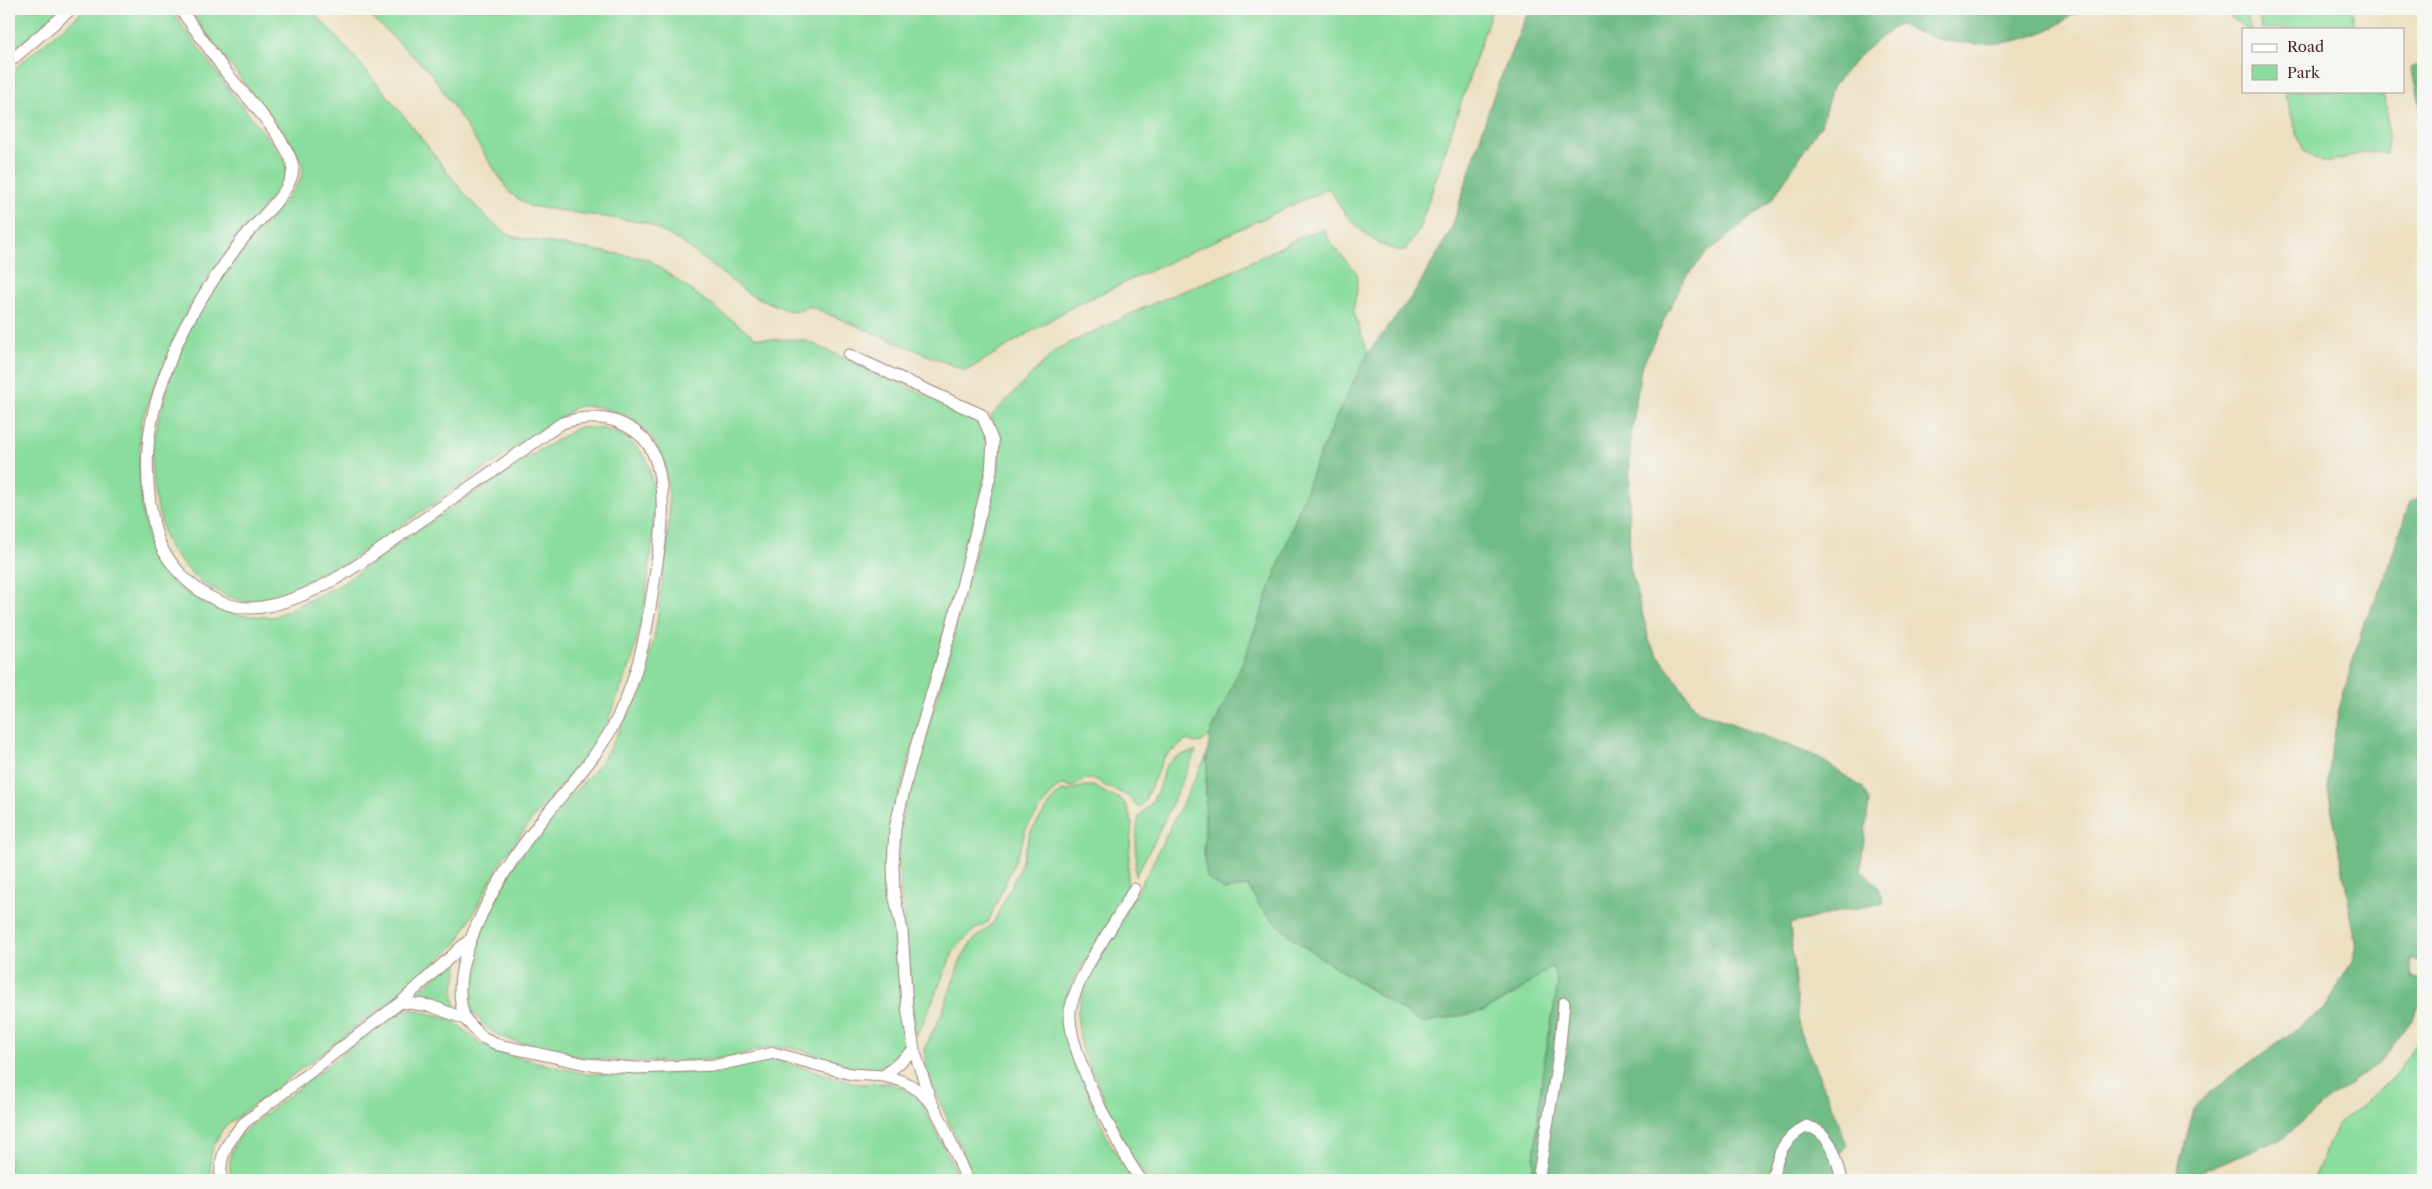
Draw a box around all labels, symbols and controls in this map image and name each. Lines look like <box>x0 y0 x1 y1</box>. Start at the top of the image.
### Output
legend <box>2242 28 2404 92</box>
text: Road <box>2287 37 2324 56</box>
text: Park <box>2287 63 2321 82</box>

